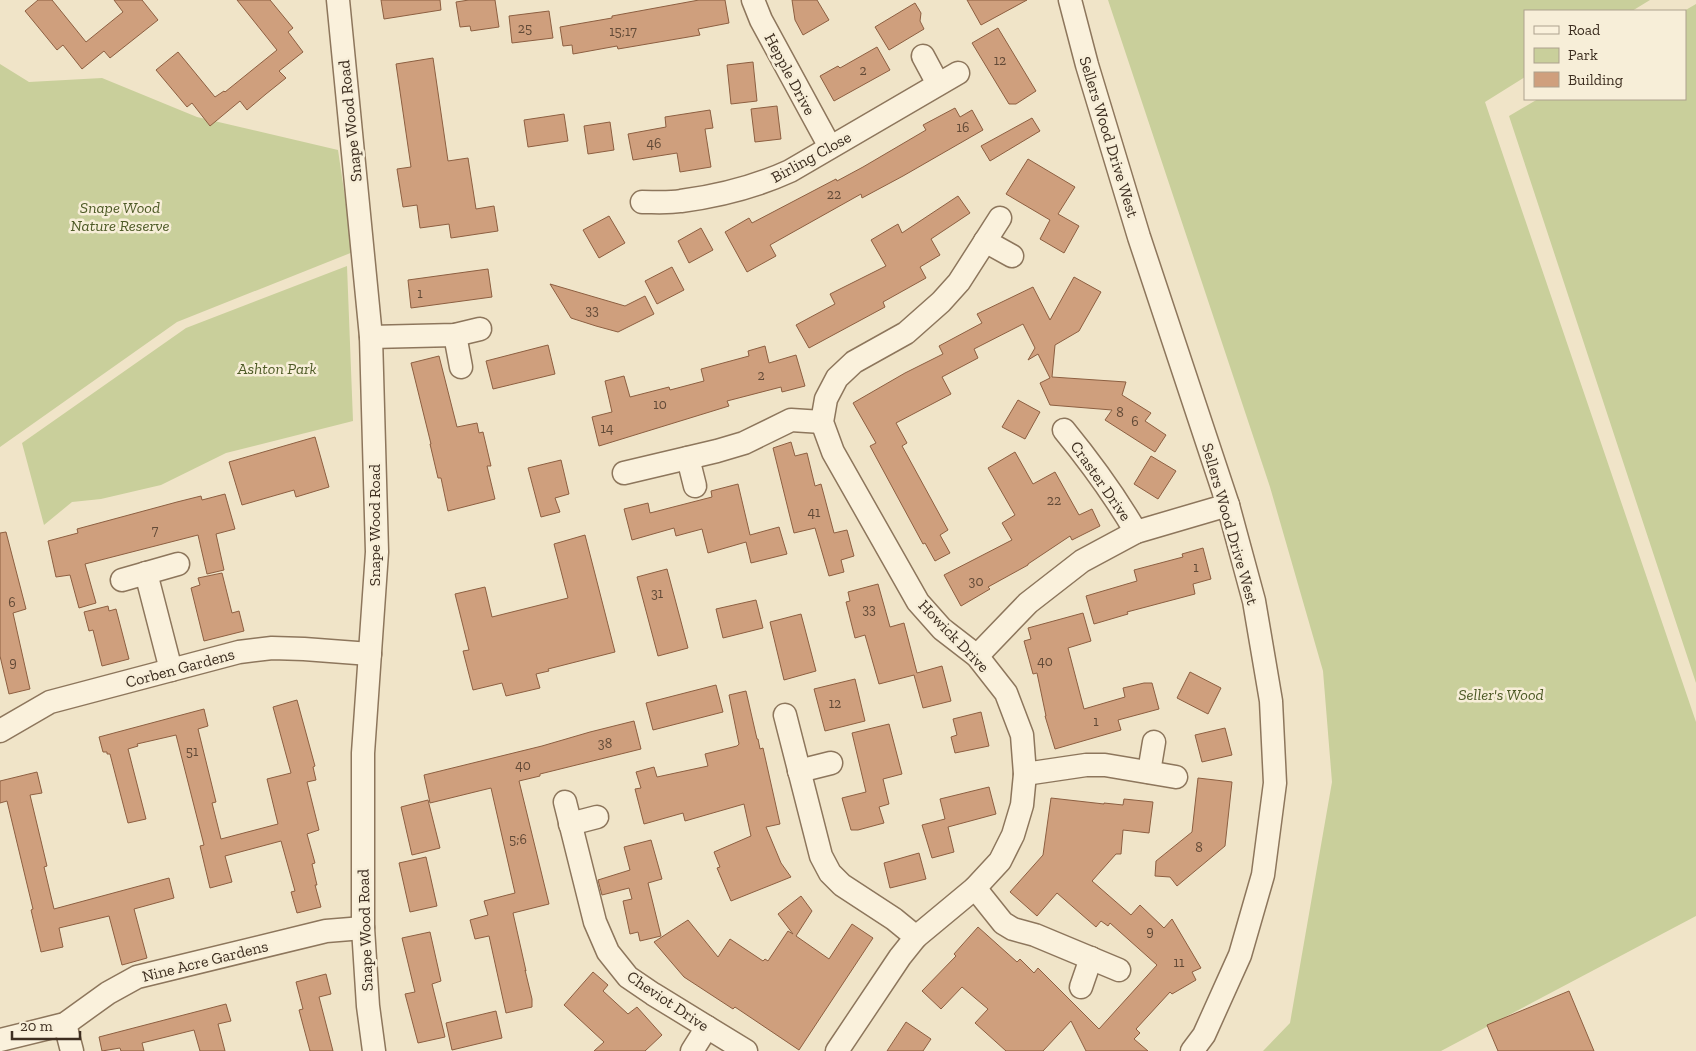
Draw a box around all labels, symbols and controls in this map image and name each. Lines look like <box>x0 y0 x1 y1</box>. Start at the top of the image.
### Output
legend <box>1524 10 1686 100</box>
house number: 25 <box>518 20 532 37</box>
text: Road <box>1568 21 1601 39</box>
house number: 15;17 <box>609 23 637 40</box>
street label: Hepple Drive <box>761 30 819 118</box>
text: Park <box>1568 46 1598 64</box>
house number: 12 <box>994 52 1006 69</box>
street label: Sellers Wood Drive West <box>1075 54 1143 220</box>
street label: Snape Wood Road <box>334 59 366 183</box>
house number: 2 <box>859 62 867 79</box>
text: Building <box>1568 71 1623 89</box>
house number: 16 <box>957 119 969 136</box>
street label: Birling Close <box>768 127 854 187</box>
house number: 46 <box>647 135 661 152</box>
house number: 22 <box>827 186 841 203</box>
park label: Snape Wood Nature Reserve <box>70 198 170 235</box>
house number: 1 <box>417 285 423 302</box>
house number: 33 <box>585 302 599 319</box>
park label: Ashton Park <box>236 359 317 378</box>
house number: 2 <box>757 367 765 384</box>
house number: 10 <box>653 396 667 413</box>
house number: 8 <box>1116 404 1124 421</box>
house number: 6 <box>1131 413 1139 430</box>
house number: 14 <box>601 420 614 437</box>
street label: Craster Drive <box>1067 437 1135 525</box>
street label: Sellers Wood Drive West <box>1198 441 1262 607</box>
street label: Snape Wood Road <box>365 464 384 586</box>
house number: 22 <box>1047 492 1061 509</box>
house number: 41 <box>808 504 821 521</box>
house number: 7 <box>152 522 159 539</box>
house number: 1 <box>1193 559 1199 576</box>
house number: 30 <box>969 573 983 590</box>
house number: 31 <box>651 585 664 602</box>
house number: 6 <box>8 594 16 611</box>
street label: Howick Drive <box>915 596 993 676</box>
house number: 33 <box>862 601 876 618</box>
street label: Corben Gardens <box>123 644 237 692</box>
house number: 40 <box>1037 653 1053 670</box>
house number: 9 <box>9 654 17 671</box>
park label: Seller's Wood <box>1458 685 1544 704</box>
house number: 12 <box>829 695 841 712</box>
house number: 1 <box>1093 713 1099 730</box>
house number: 38 <box>598 735 612 752</box>
house number: 51 <box>186 743 199 760</box>
house number: 40 <box>515 757 531 774</box>
house number: 5;6 <box>509 831 527 848</box>
house number: 8 <box>1195 839 1203 856</box>
street label: Snape Wood Road <box>353 868 377 991</box>
house number: 9 <box>1146 923 1154 940</box>
street label: Nine Acre Gardens <box>140 936 270 986</box>
house number: 11 <box>1174 954 1185 971</box>
street label: Cheviot Drive <box>623 967 713 1035</box>
scale bar <box>12 1008 80 1040</box>
text: 20 m <box>20 1017 53 1035</box>

